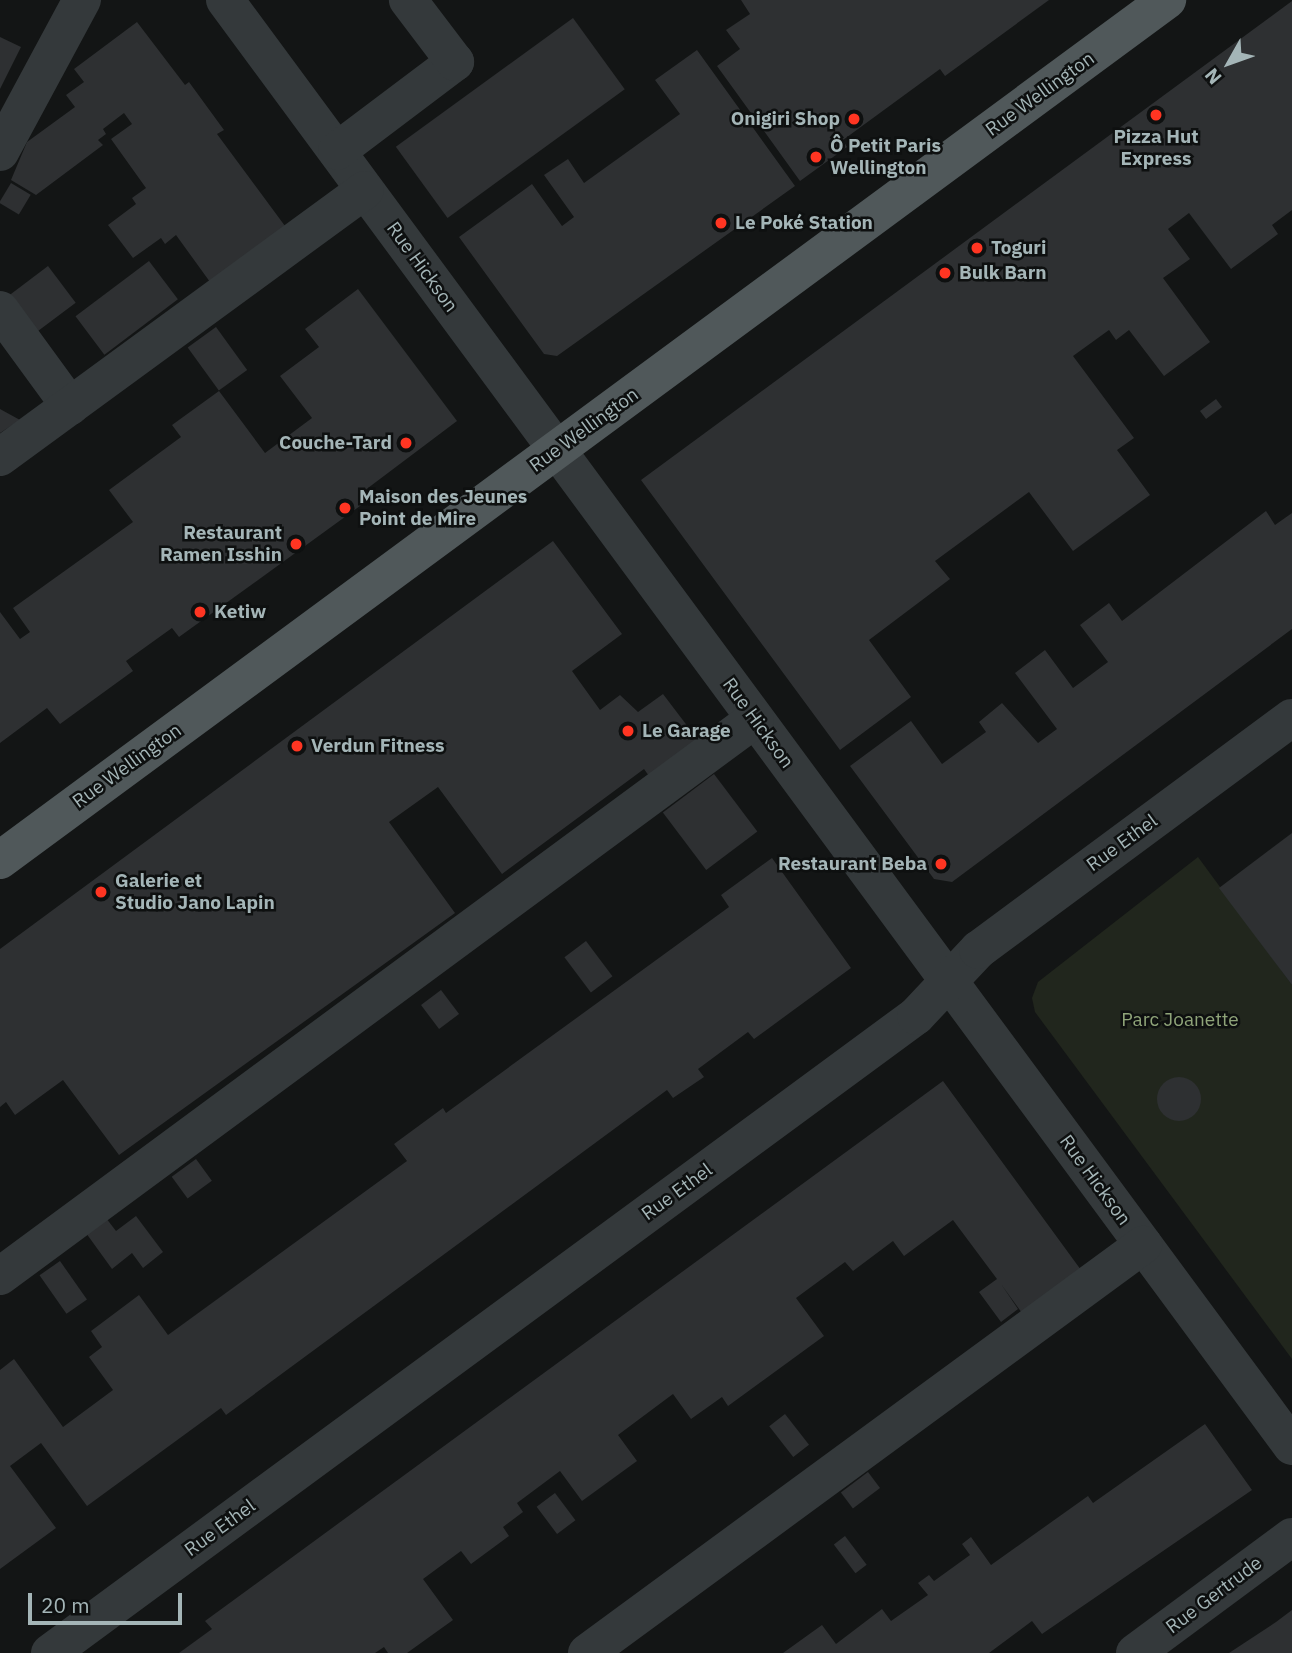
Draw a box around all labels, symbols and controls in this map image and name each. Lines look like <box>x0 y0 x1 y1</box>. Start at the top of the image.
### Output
north arrow <box>1194 28 1264 98</box>
street label: Rue Wellington <box>981 47 1099 141</box>
text: N <box>1199 64 1227 89</box>
marker: Pizza Hut Express <box>1148 107 1164 123</box>
place label: Onigiri Shop <box>731 108 840 130</box>
marker: Onigiri Shop <box>846 111 862 127</box>
place label: Pizza Hut Express <box>1113 126 1199 170</box>
place label: Ô Petit Paris Wellington <box>830 135 941 179</box>
marker: Ô Petit Paris Wellington <box>808 149 824 165</box>
place label: Le Poké Station <box>735 212 873 234</box>
marker: Le Poké Station <box>713 215 729 231</box>
street label: Rue Hickson <box>382 217 462 317</box>
place label: Toguri <box>991 237 1046 259</box>
marker: Toguri <box>969 240 985 256</box>
place label: Bulk Barn <box>959 262 1047 284</box>
marker: Bulk Barn <box>937 265 953 281</box>
street label: Rue Wellington <box>525 383 643 477</box>
place label: Couche-Tard <box>279 432 392 454</box>
marker: Couche-Tard <box>398 435 414 451</box>
place label: Maison des Jeunes Point de Mire <box>359 486 527 530</box>
marker: Maison des Jeunes Point de Mire <box>337 500 353 516</box>
place label: Restaurant Ramen Isshin <box>160 522 282 566</box>
marker: Restaurant Ramen Isshin <box>288 536 304 552</box>
place label: Ketiw <box>214 601 266 623</box>
marker: Ketiw <box>192 604 208 620</box>
street label: Rue Hickson <box>718 673 798 773</box>
street label: Rue Wellington <box>68 719 186 813</box>
place label: Le Garage <box>642 720 731 742</box>
marker: Le Garage <box>620 723 636 739</box>
place label: Verdun Fitness <box>311 735 444 757</box>
marker: Verdun Fitness <box>289 738 305 754</box>
street label: Rue Ethel <box>1082 810 1162 876</box>
place label: Restaurant Beba <box>778 853 927 875</box>
marker: Restaurant Beba <box>933 856 949 872</box>
place label: Galerie et Studio Jano Lapin <box>115 870 275 914</box>
marker: Galerie et Studio Jano Lapin <box>93 884 109 900</box>
park label: Parc Joanette <box>1121 1009 1239 1031</box>
street label: Rue Hickson <box>1055 1130 1135 1230</box>
street label: Rue Ethel <box>637 1159 717 1225</box>
street label: Rue Ethel <box>180 1495 260 1561</box>
street label: Rue Gertrude <box>1161 1551 1267 1639</box>
scale bar <box>32 1580 186 1624</box>
text: 20 m <box>41 1591 90 1619</box>

